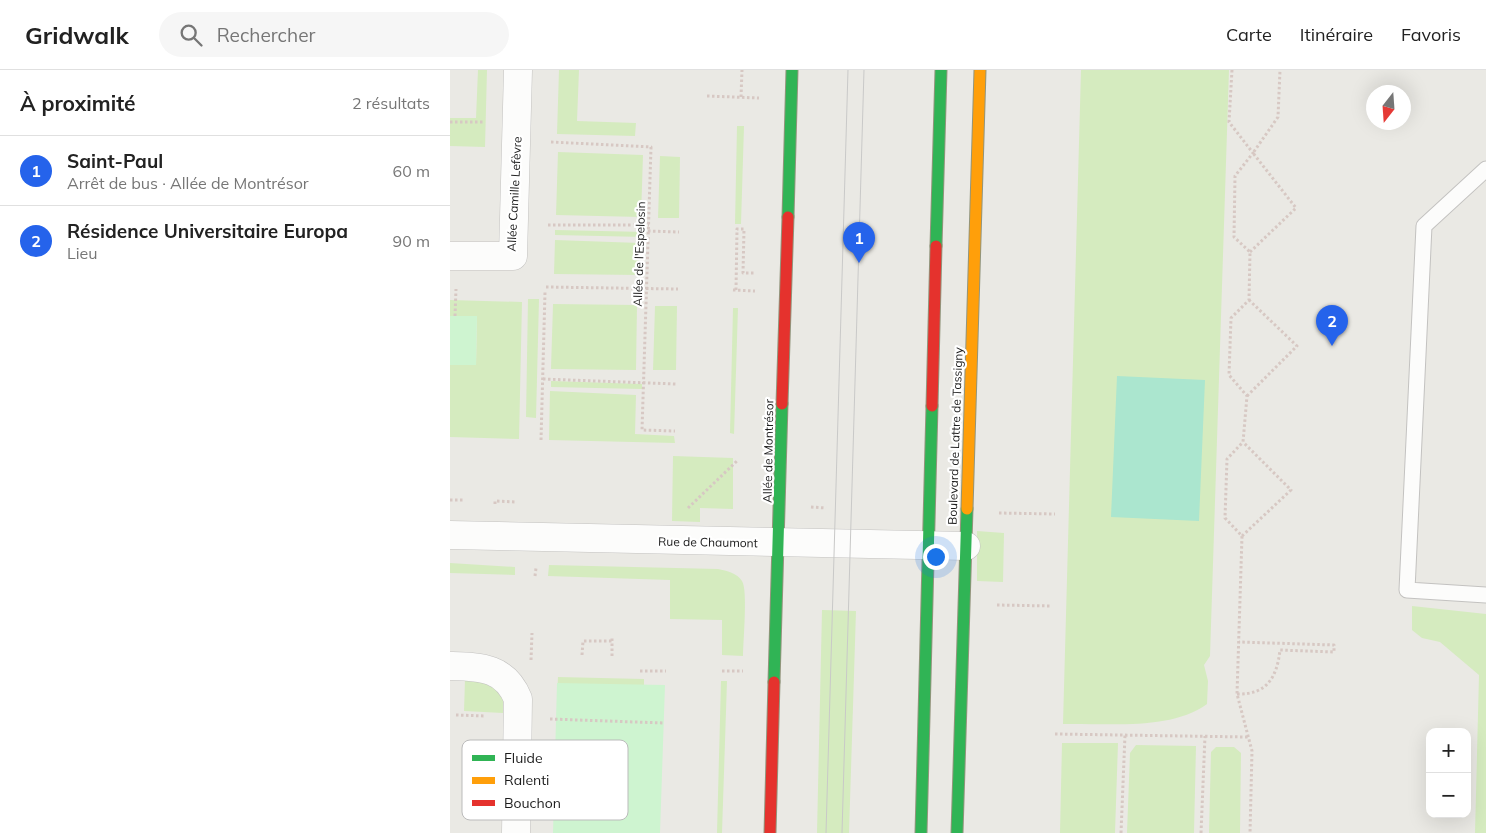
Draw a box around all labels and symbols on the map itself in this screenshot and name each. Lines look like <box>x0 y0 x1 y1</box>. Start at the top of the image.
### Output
north arrow <box>1366 85 1411 130</box>
street label: Allée Camille Lefèvre <box>503 136 525 252</box>
street label: Allée de l'Espelosin <box>630 201 648 307</box>
pin: 1 <box>843 222 875 263</box>
pin: 2 <box>1316 305 1348 346</box>
street label: Boulevard de Lattre de Tassigny <box>944 346 966 525</box>
street label: Allée de Montrésor <box>760 398 776 503</box>
street label: Rue de Chaumont <box>658 534 758 550</box>
your location <box>923 544 949 570</box>
legend <box>462 740 628 820</box>
text: Fluide <box>504 749 543 767</box>
text: Ralenti <box>504 771 549 789</box>
text: Bouchon <box>504 794 561 812</box>

